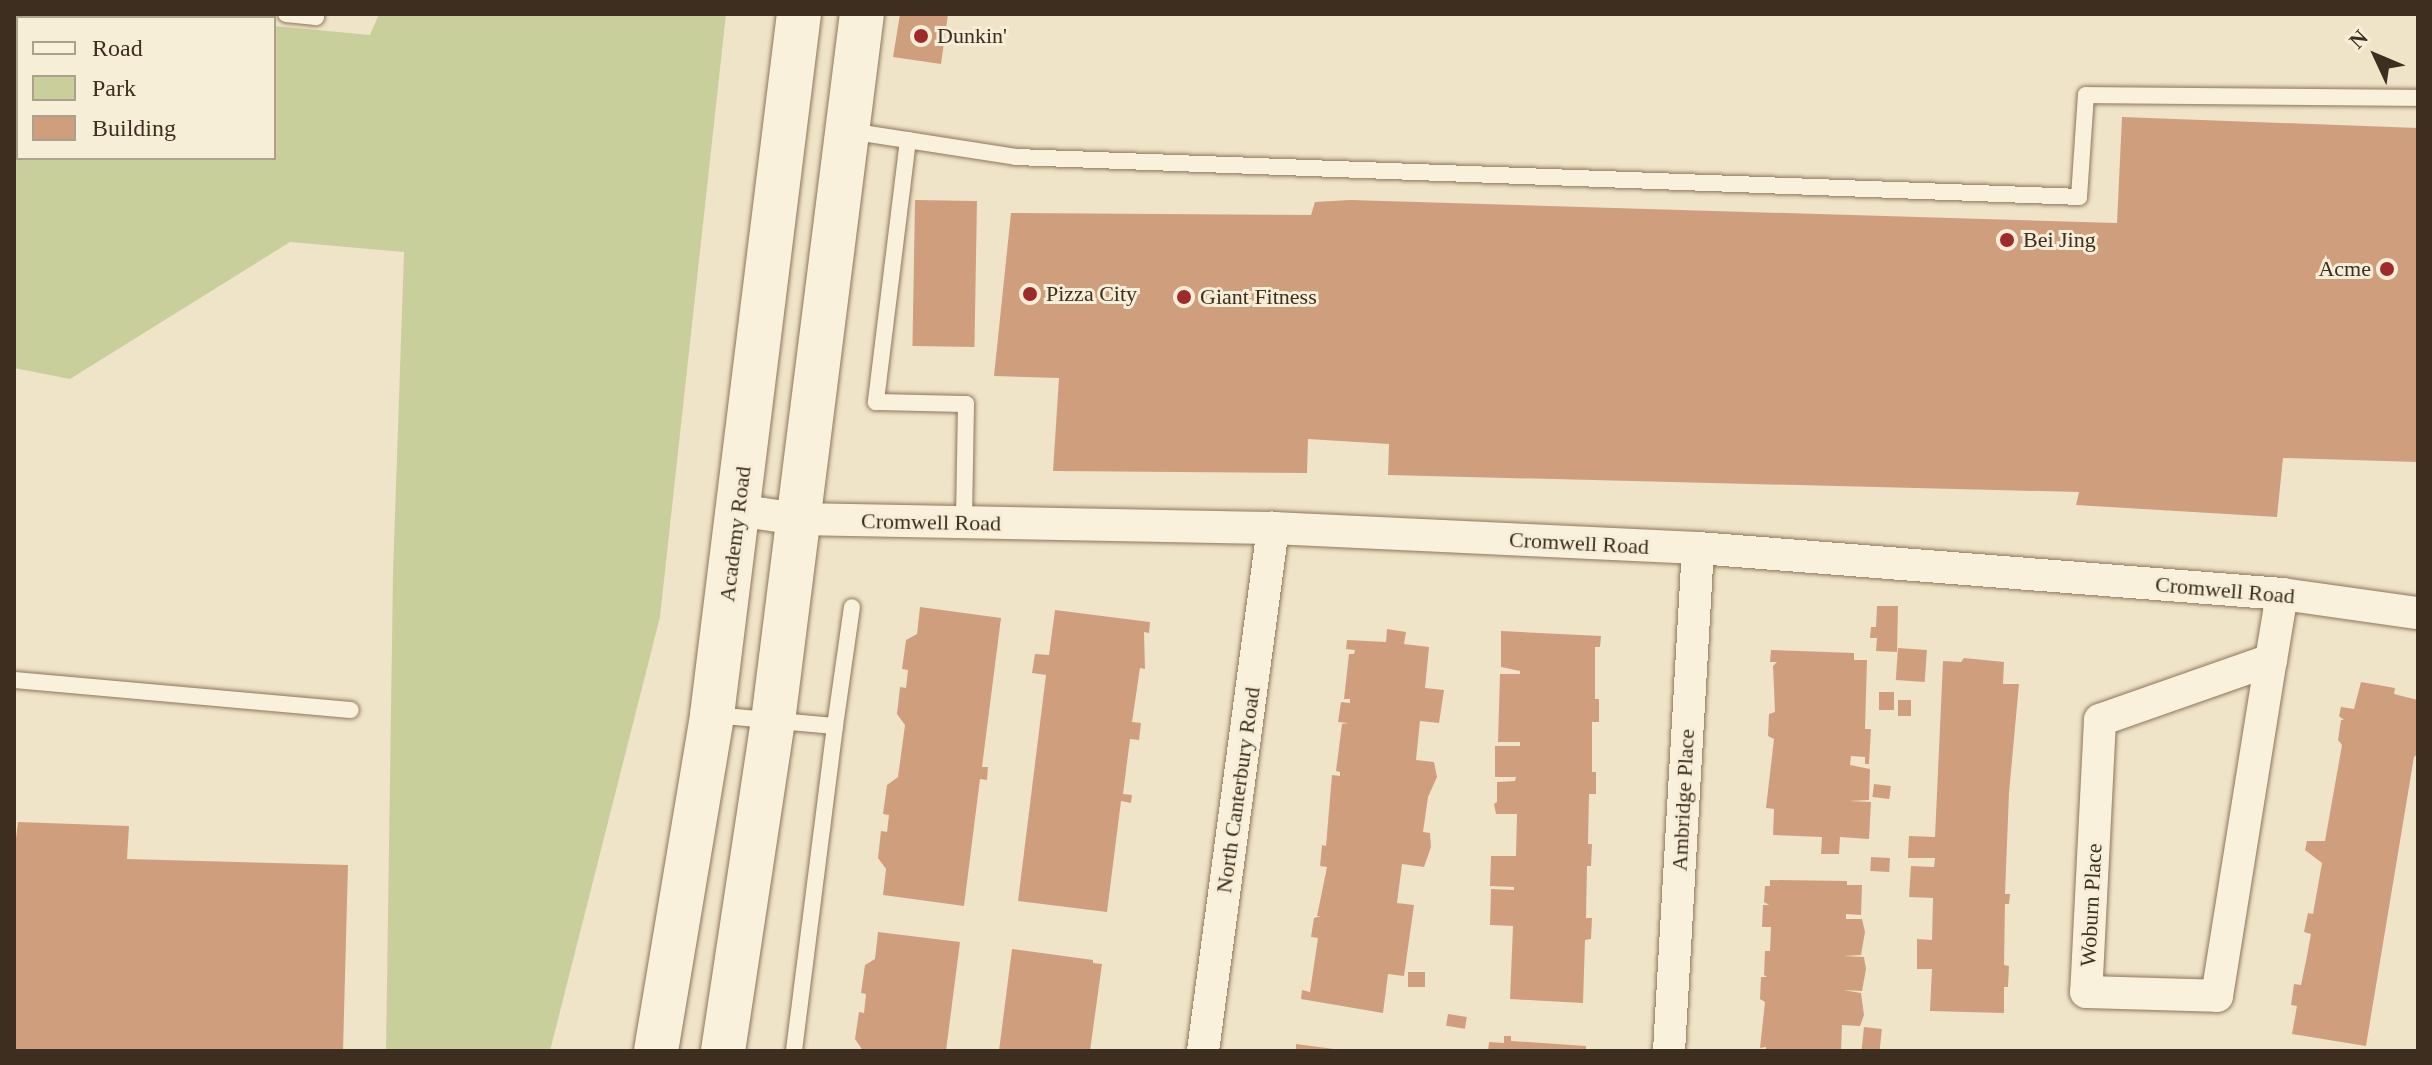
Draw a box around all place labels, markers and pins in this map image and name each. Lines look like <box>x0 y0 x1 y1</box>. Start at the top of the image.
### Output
place label: Dunkin' <box>937 23 1007 49</box>
marker: Dunkin' <box>912 27 930 45</box>
place label: Bei Jing <box>2023 227 2096 253</box>
marker: Bei Jing <box>1998 231 2016 249</box>
place label: Acme <box>2318 256 2371 282</box>
marker: Acme <box>2378 260 2396 278</box>
place label: Pizza City <box>1046 281 1137 307</box>
place label: Giant Fitness <box>1200 284 1317 310</box>
marker: Pizza City <box>1021 285 1039 303</box>
marker: Giant Fitness <box>1175 288 1193 306</box>

